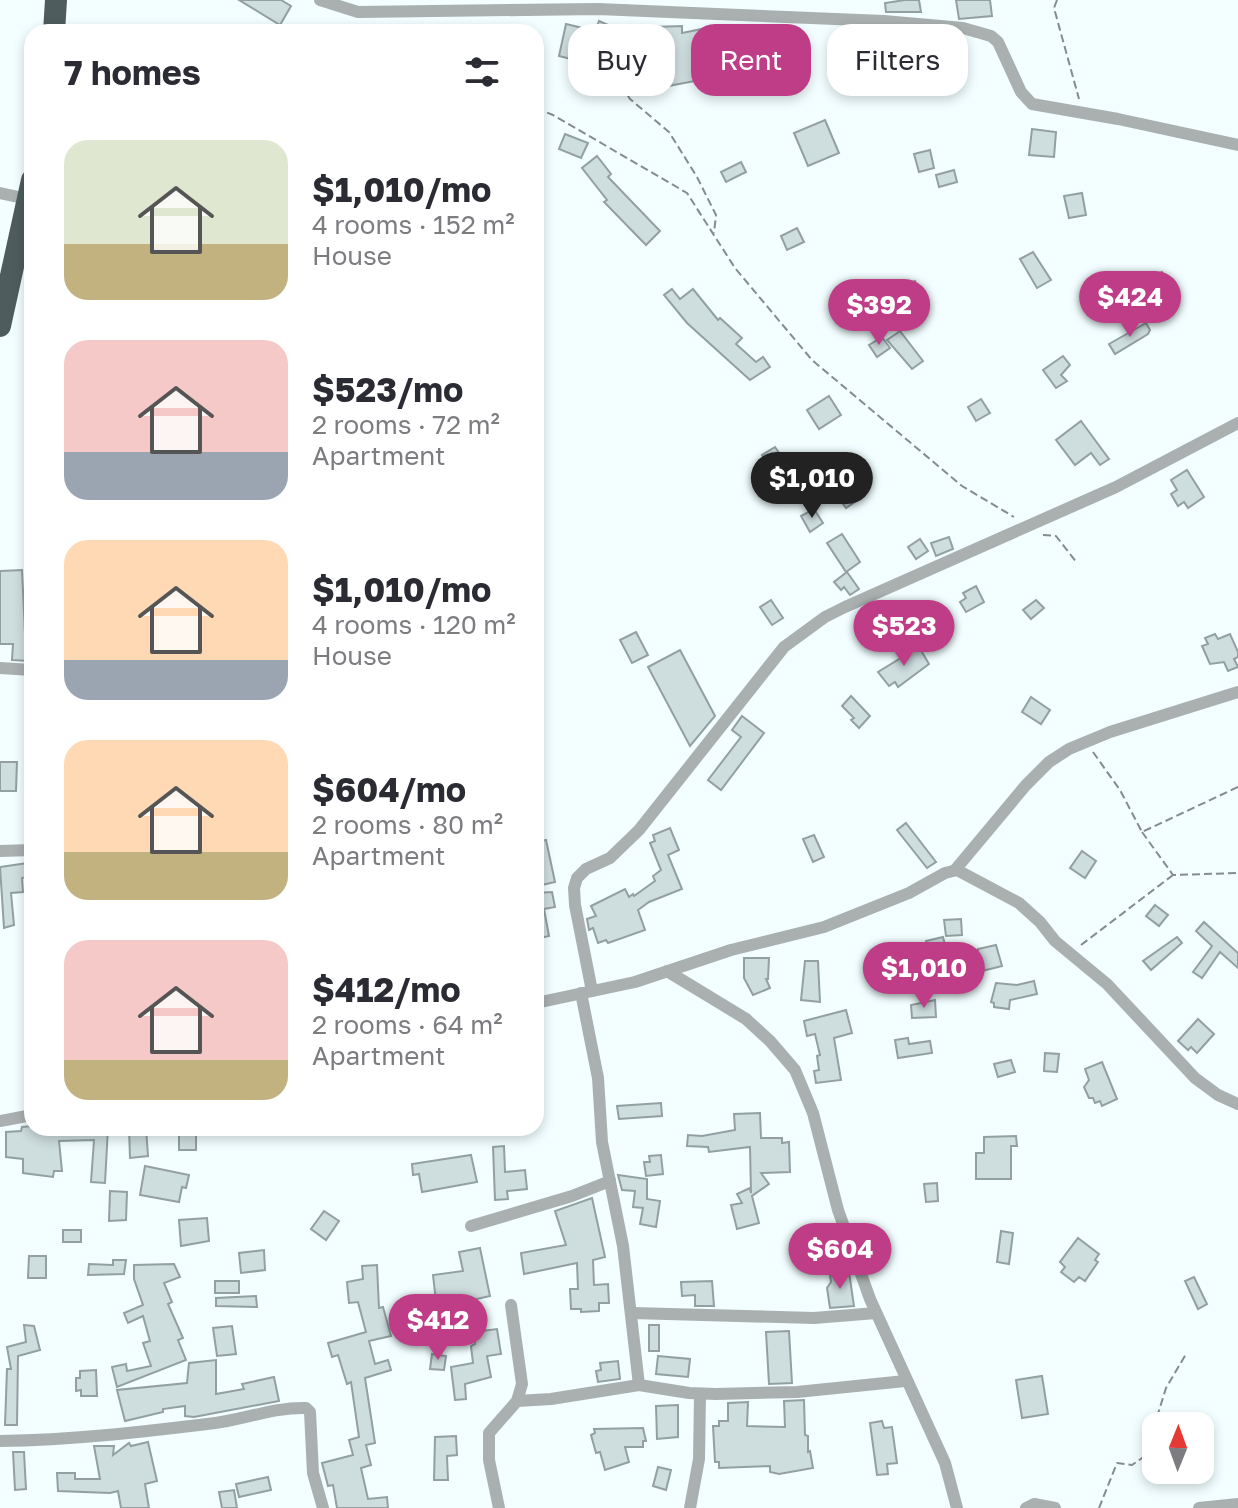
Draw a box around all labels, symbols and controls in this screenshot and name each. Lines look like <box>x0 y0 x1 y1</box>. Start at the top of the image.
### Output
chip: Buy <box>568 24 675 96</box>
chip: Rent <box>691 24 811 96</box>
chip: Filters <box>827 24 968 96</box>
icon: filters <box>460 50 504 94</box>
text: 7 homes <box>64 52 201 92</box>
text: $1,010/mo <box>312 169 491 209</box>
icon: home <box>128 172 224 268</box>
text: 4 rooms · 152 m² <box>312 209 515 240</box>
text: House <box>312 240 392 271</box>
pin: $424 <box>1083 271 1177 339</box>
pin: $392 <box>832 279 926 347</box>
text: $424 <box>1097 281 1163 312</box>
text: $392 <box>846 289 912 320</box>
text: $523/mo <box>312 369 463 409</box>
icon: home <box>128 372 224 468</box>
text: 2 rooms · 72 m² <box>312 409 500 440</box>
text: Apartment <box>312 440 445 471</box>
pin: $1,010 <box>747 452 877 520</box>
text: $1,010 <box>769 462 855 493</box>
text: $1,010/mo <box>312 569 491 609</box>
icon: home <box>128 572 224 668</box>
pin: $523 <box>857 600 951 668</box>
text: 4 rooms · 120 m² <box>312 609 516 640</box>
text: $523 <box>871 610 937 641</box>
text: House <box>312 640 392 671</box>
text: $604/mo <box>312 769 466 809</box>
icon: home <box>128 772 224 868</box>
text: 2 rooms · 80 m² <box>312 809 503 840</box>
text: Apartment <box>312 840 445 871</box>
pin: $1,010 <box>859 942 989 1010</box>
text: $1,010 <box>881 952 967 983</box>
text: $412/mo <box>312 969 461 1009</box>
icon: home <box>128 972 224 1068</box>
text: 2 rooms · 64 m² <box>312 1009 503 1040</box>
text: Apartment <box>312 1040 445 1071</box>
pin: $604 <box>793 1223 887 1291</box>
text: $604 <box>806 1233 874 1264</box>
pin: $412 <box>391 1294 485 1362</box>
text: $412 <box>407 1304 469 1335</box>
north arrow <box>1142 1412 1214 1484</box>
map controls <box>1142 1412 1214 1484</box>

